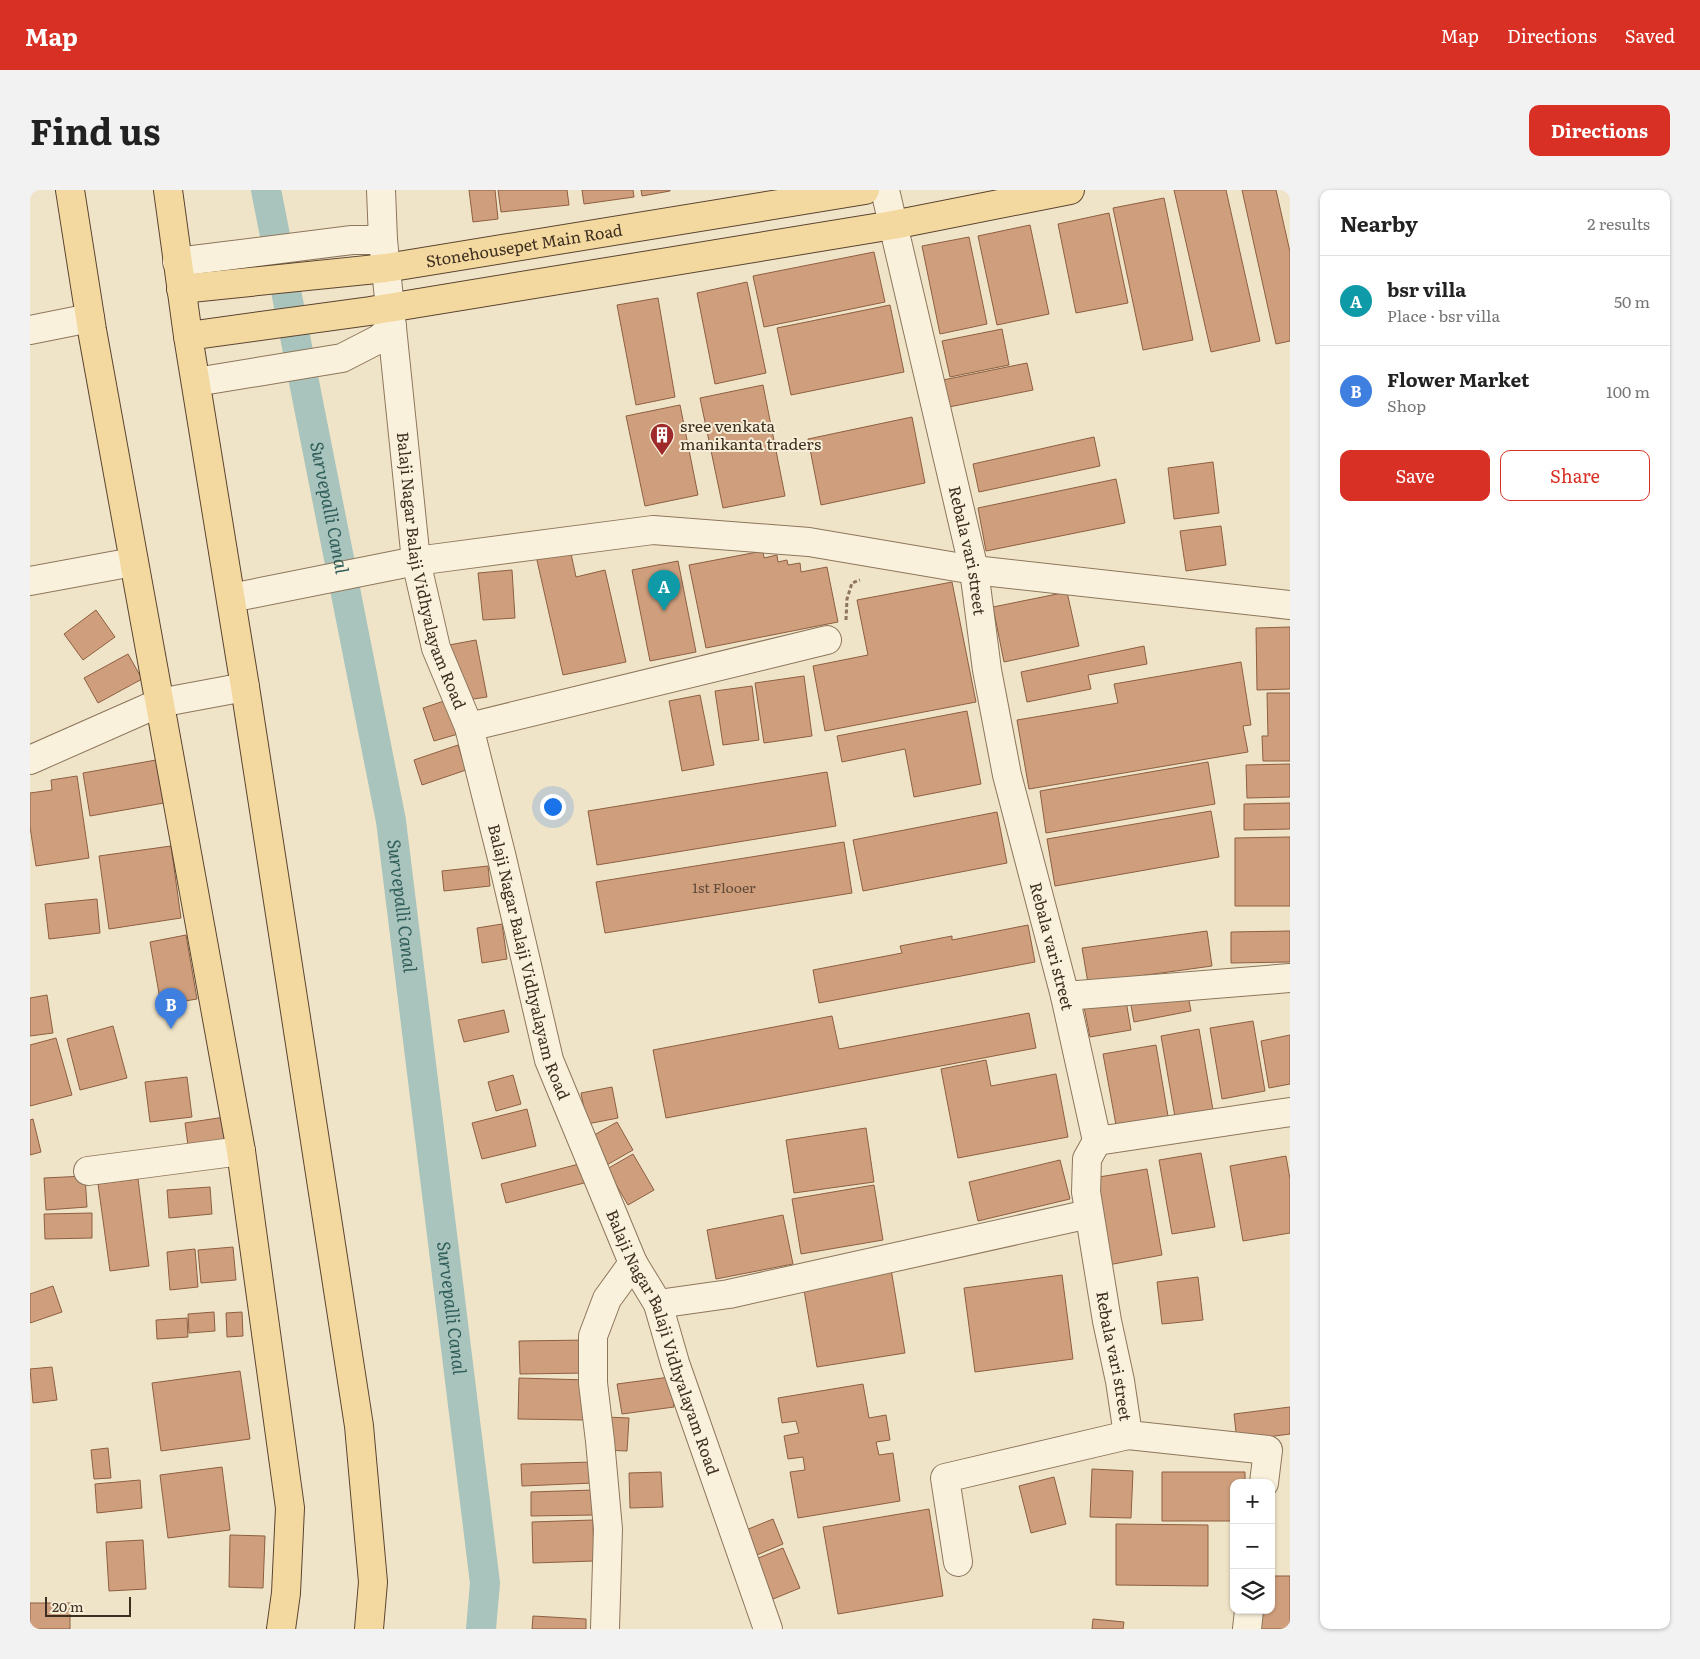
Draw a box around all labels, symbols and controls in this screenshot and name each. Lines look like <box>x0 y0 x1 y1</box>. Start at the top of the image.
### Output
text: Map <box>25 18 78 53</box>
text: Map <box>1441 22 1479 49</box>
text: Directions <box>1507 22 1597 49</box>
text: Saved <box>1625 22 1675 49</box>
text: Find us <box>30 104 160 156</box>
button: Directions <box>1529 105 1670 156</box>
text: Nearby <box>1340 207 1418 238</box>
text: 2 results <box>1587 211 1650 235</box>
street label: Stonehousepet Main Road <box>424 217 624 272</box>
text: bsr villa <box>1387 275 1466 303</box>
text: A <box>1350 289 1362 313</box>
text: 50 m <box>1614 289 1650 313</box>
text: Place · bsr villa <box>1387 303 1500 327</box>
text: Flower Market <box>1387 365 1529 393</box>
text: B <box>1350 379 1362 403</box>
text: 100 m <box>1606 379 1650 403</box>
text: Shop <box>1387 393 1426 417</box>
place label: sree venkata manikanta traders <box>680 413 821 455</box>
building icon: sree venkata manikanta traders <box>649 422 675 456</box>
street label: Balaji Nagar Balaji Vidhyalayam Road <box>392 430 473 713</box>
water label: Survepalli Canal <box>304 439 357 577</box>
button: Save <box>1340 450 1490 501</box>
button: Share <box>1500 450 1650 501</box>
street label: Rebala vari street <box>944 483 993 617</box>
pin: A <box>648 570 680 611</box>
your location <box>540 794 566 820</box>
street label: Balaji Nagar Balaji Vidhyalayam Road <box>483 821 577 1103</box>
water label: Survepalli Canal <box>381 838 425 975</box>
house number: 1st Flooer <box>692 877 756 897</box>
street label: Rebala vari street <box>1025 879 1081 1013</box>
pin: B <box>155 988 187 1029</box>
street label: Balaji Nagar Balaji Vidhyalayam Road <box>601 1205 726 1478</box>
water label: Survepalli Canal <box>431 1240 474 1377</box>
street label: Rebala vari street <box>1091 1289 1139 1423</box>
map controls <box>1230 1479 1275 1614</box>
button: + <box>1230 1479 1275 1524</box>
button: − <box>1230 1524 1275 1569</box>
button: layers <box>1230 1569 1275 1614</box>
scale bar <box>45 1594 131 1617</box>
text: 20 m <box>52 1596 84 1616</box>

